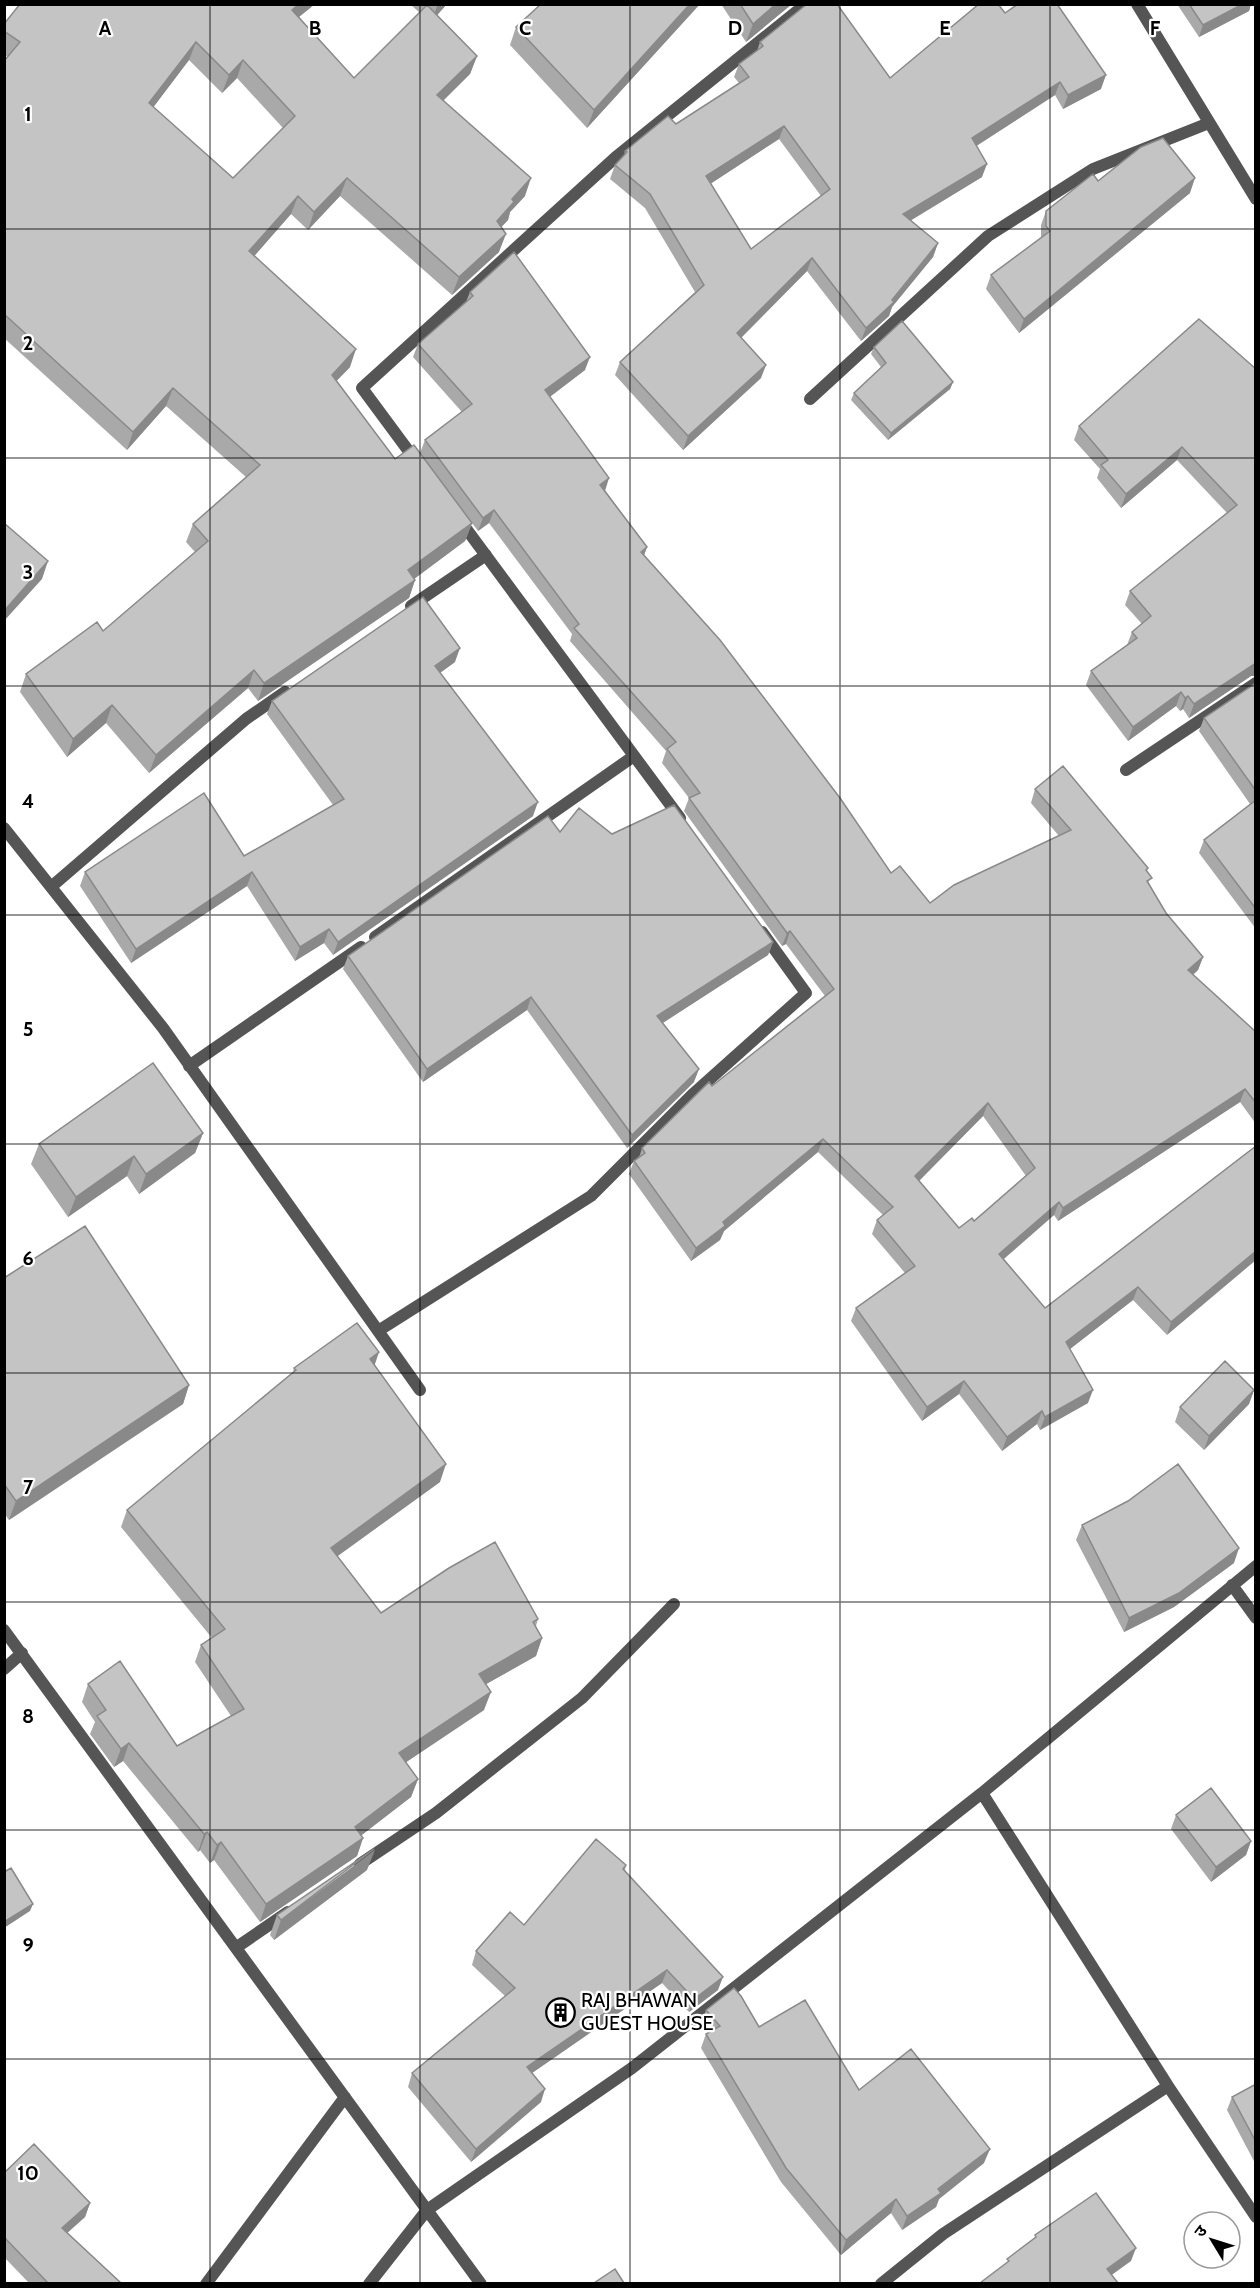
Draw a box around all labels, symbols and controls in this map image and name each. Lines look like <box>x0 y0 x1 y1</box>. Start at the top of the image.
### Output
text: A <box>99 16 112 40</box>
text: B <box>309 16 321 40</box>
text: C <box>519 16 531 40</box>
text: D <box>728 16 742 40</box>
text: E <box>939 16 951 40</box>
text: F <box>1150 16 1161 40</box>
text: 1 <box>24 102 32 126</box>
text: 2 <box>23 331 33 355</box>
text: 3 <box>23 560 33 584</box>
text: 4 <box>22 789 34 813</box>
text: 5 <box>23 1017 33 1041</box>
text: 6 <box>22 1246 34 1270</box>
text: 7 <box>23 1475 34 1499</box>
text: 8 <box>22 1704 34 1728</box>
text: 9 <box>22 1933 34 1957</box>
place label: RAJ BHAWAN GUEST HOUSE <box>581 1988 714 2035</box>
building icon: RAJ BHAWAN GUEST HOUSE <box>544 1996 576 2028</box>
text: 10 <box>17 2161 39 2185</box>
north arrow <box>1182 2210 1242 2270</box>
text: उ <box>1190 2221 1211 2241</box>

